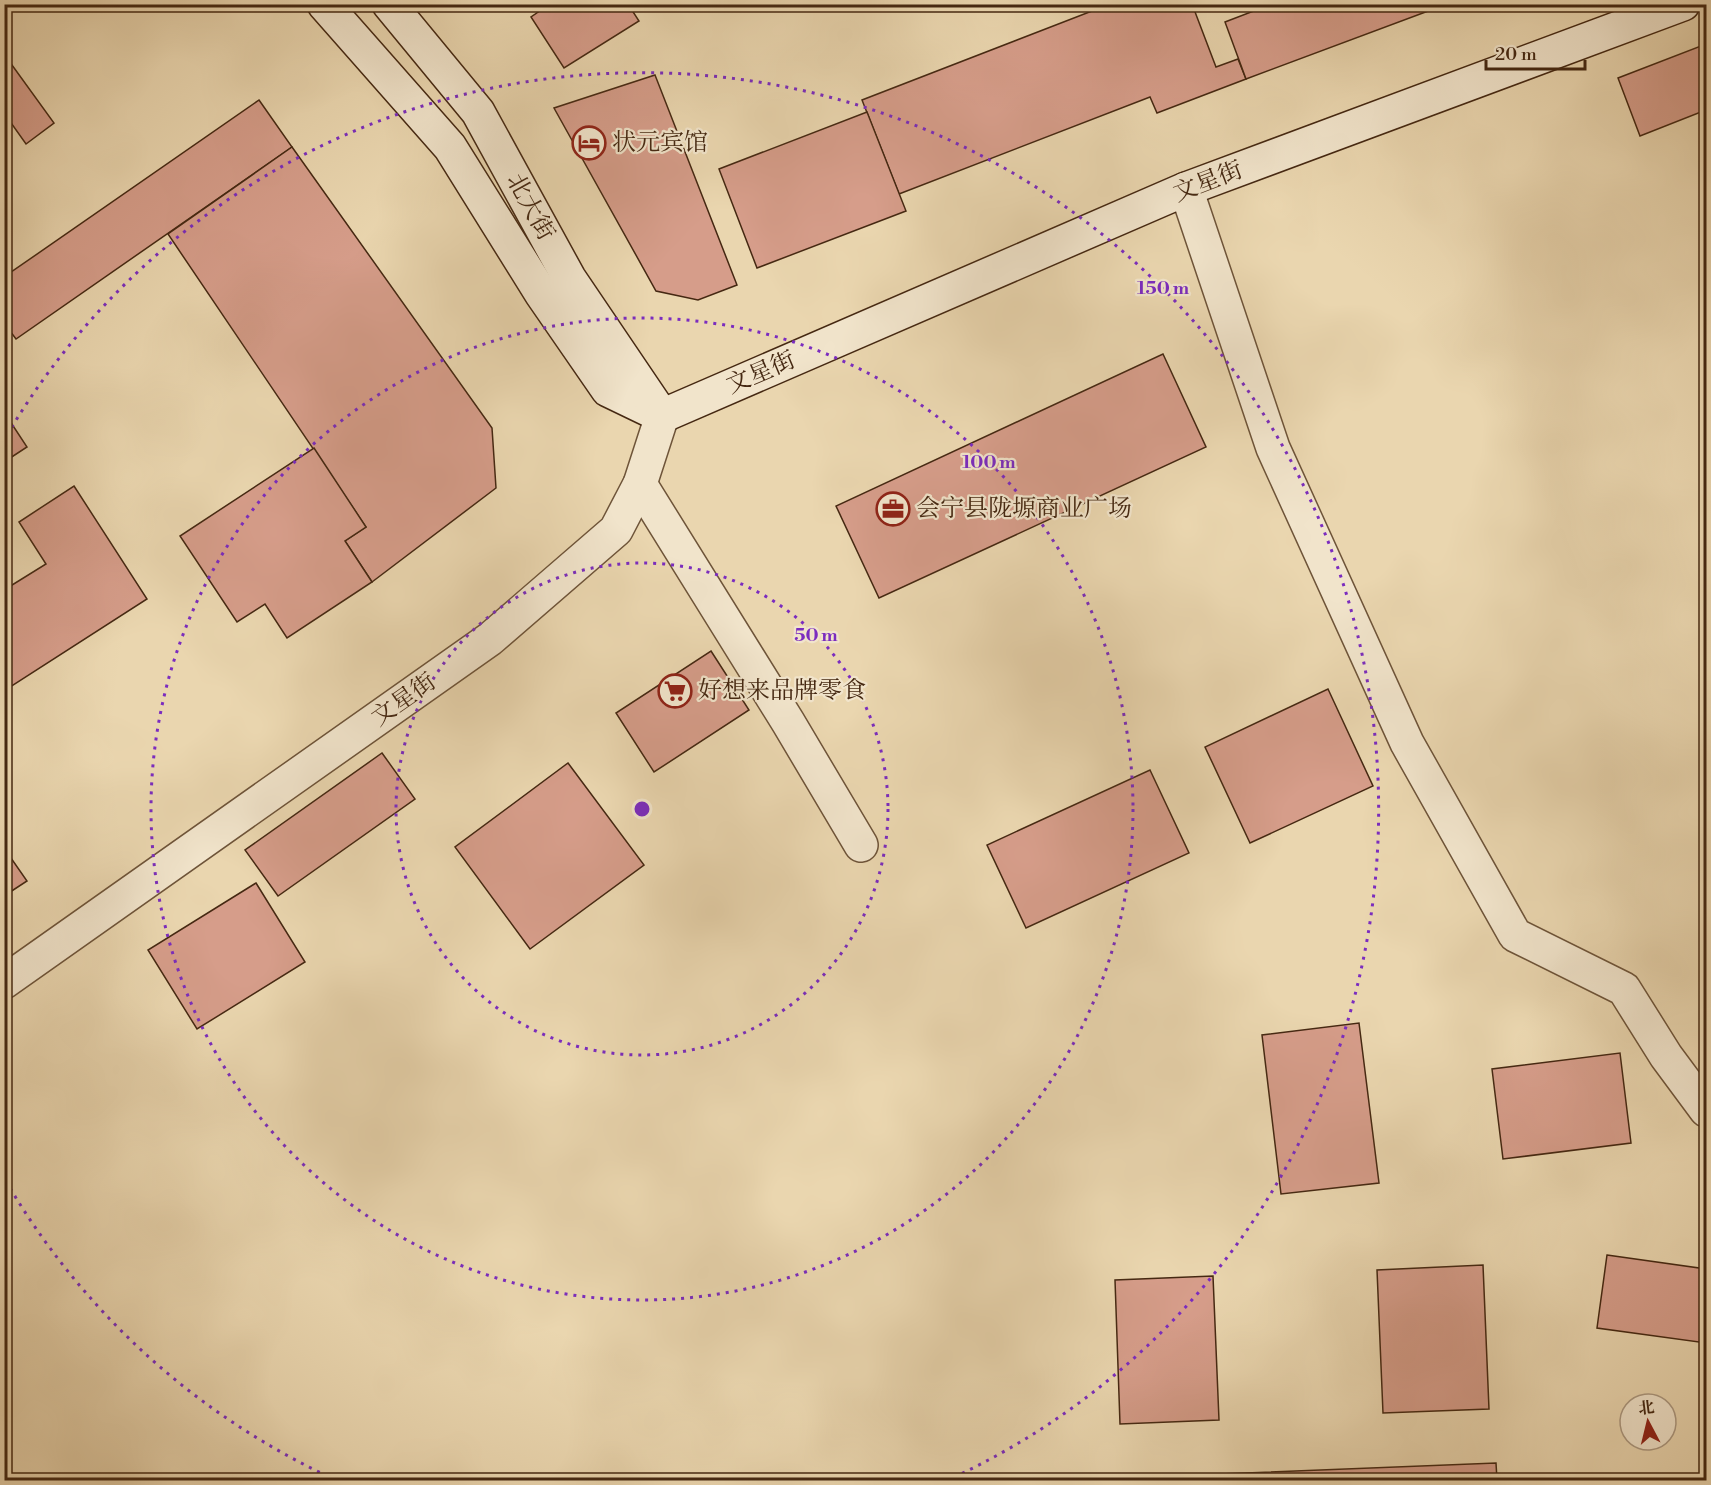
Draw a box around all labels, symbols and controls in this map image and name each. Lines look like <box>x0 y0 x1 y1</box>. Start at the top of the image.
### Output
scale bar <box>1486 33 1585 71</box>
text: 20 m <box>1495 43 1537 66</box>
hotel icon: 状元宾馆 <box>571 125 607 161</box>
place label: 状元宾馆 <box>612 128 708 158</box>
street label: 文星街 <box>1169 155 1247 209</box>
street label: 北大街 <box>499 168 561 246</box>
text: 150 m <box>1137 277 1190 300</box>
street label: 文星街 <box>722 345 800 401</box>
text: 100 m <box>962 451 1016 474</box>
office icon: 会宁县陇塬商业广场 <box>875 491 911 527</box>
place label: 会宁县陇塬商业广场 <box>916 494 1132 524</box>
text: 50 m <box>794 624 838 647</box>
street label: 文星街 <box>366 667 442 733</box>
supermarket icon: 好想来品牌零食 <box>657 673 693 709</box>
place label: 好想来品牌零食 <box>698 676 866 706</box>
centre of rings <box>632 799 652 819</box>
north arrow <box>1618 1392 1678 1452</box>
text: 北 <box>1637 1397 1655 1419</box>

